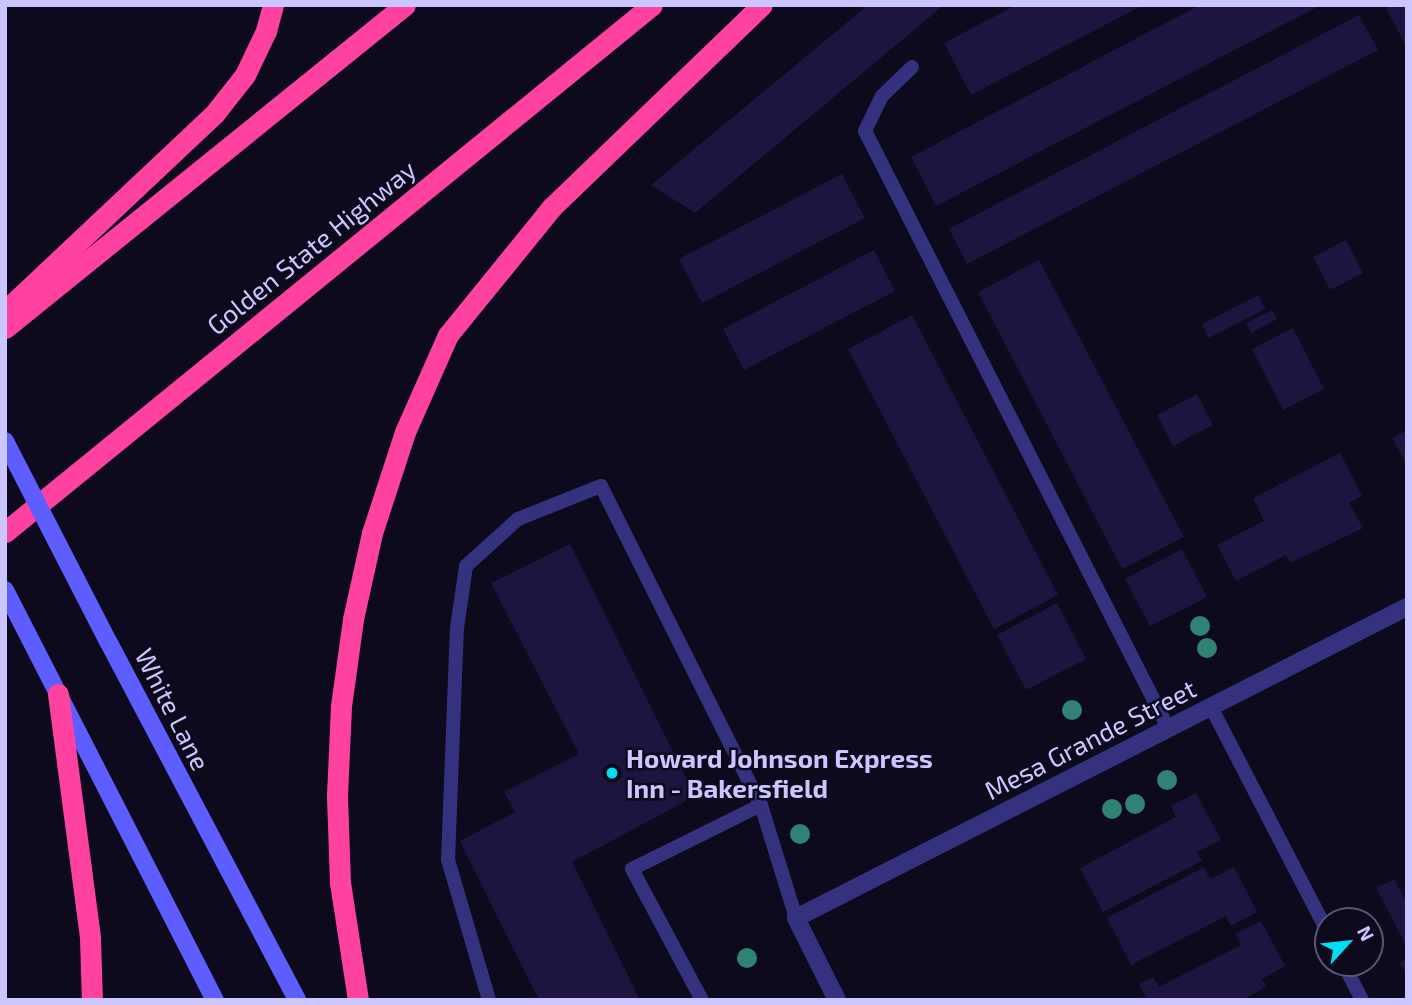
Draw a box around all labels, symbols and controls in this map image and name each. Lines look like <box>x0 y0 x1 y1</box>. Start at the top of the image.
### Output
street label: Golden State Highway <box>200 153 422 341</box>
street label: White Lane <box>129 643 217 775</box>
street label: Mesa Grande Street <box>979 672 1201 806</box>
place label: Howard Johnson Express Inn - Bakersfield <box>626 742 933 804</box>
marker: Howard Johnson Express Inn - Bakersfield <box>604 765 620 781</box>
north arrow <box>1314 907 1384 977</box>
text: N <box>1353 922 1380 944</box>

